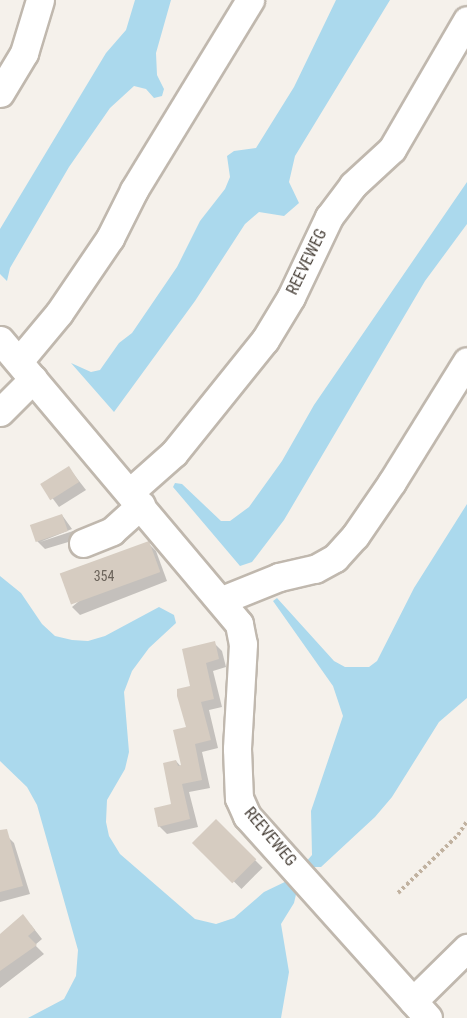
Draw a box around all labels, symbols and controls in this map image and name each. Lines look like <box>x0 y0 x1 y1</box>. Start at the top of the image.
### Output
street label: REEVEWEG <box>283 226 331 298</box>
house number: 354 <box>94 568 114 584</box>
street label: REEVEWEG <box>240 804 300 870</box>

